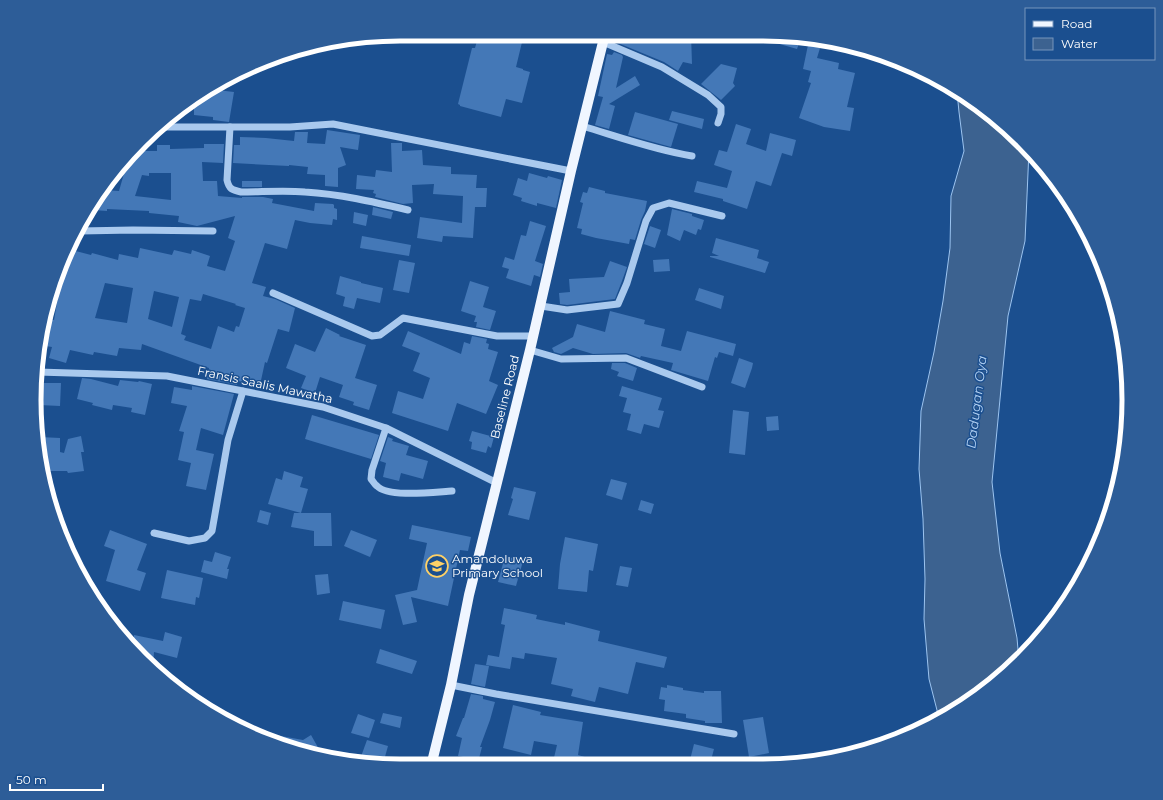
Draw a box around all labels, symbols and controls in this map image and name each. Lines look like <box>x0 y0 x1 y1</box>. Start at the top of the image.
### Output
legend <box>1025 8 1155 60</box>
text: Road <box>1061 16 1092 31</box>
text: Water <box>1061 36 1098 51</box>
street label: Baseline Road <box>487 354 522 440</box>
water label: Dadugan Oya <box>962 354 990 449</box>
street label: Fransis Saalis Mawatha <box>196 363 334 406</box>
place label: Amandoluwa Primary School <box>452 551 543 580</box>
school or university icon: Amandoluwa Primary School <box>424 553 450 579</box>
scale bar <box>10 766 103 792</box>
text: 50 m <box>16 772 47 787</box>

